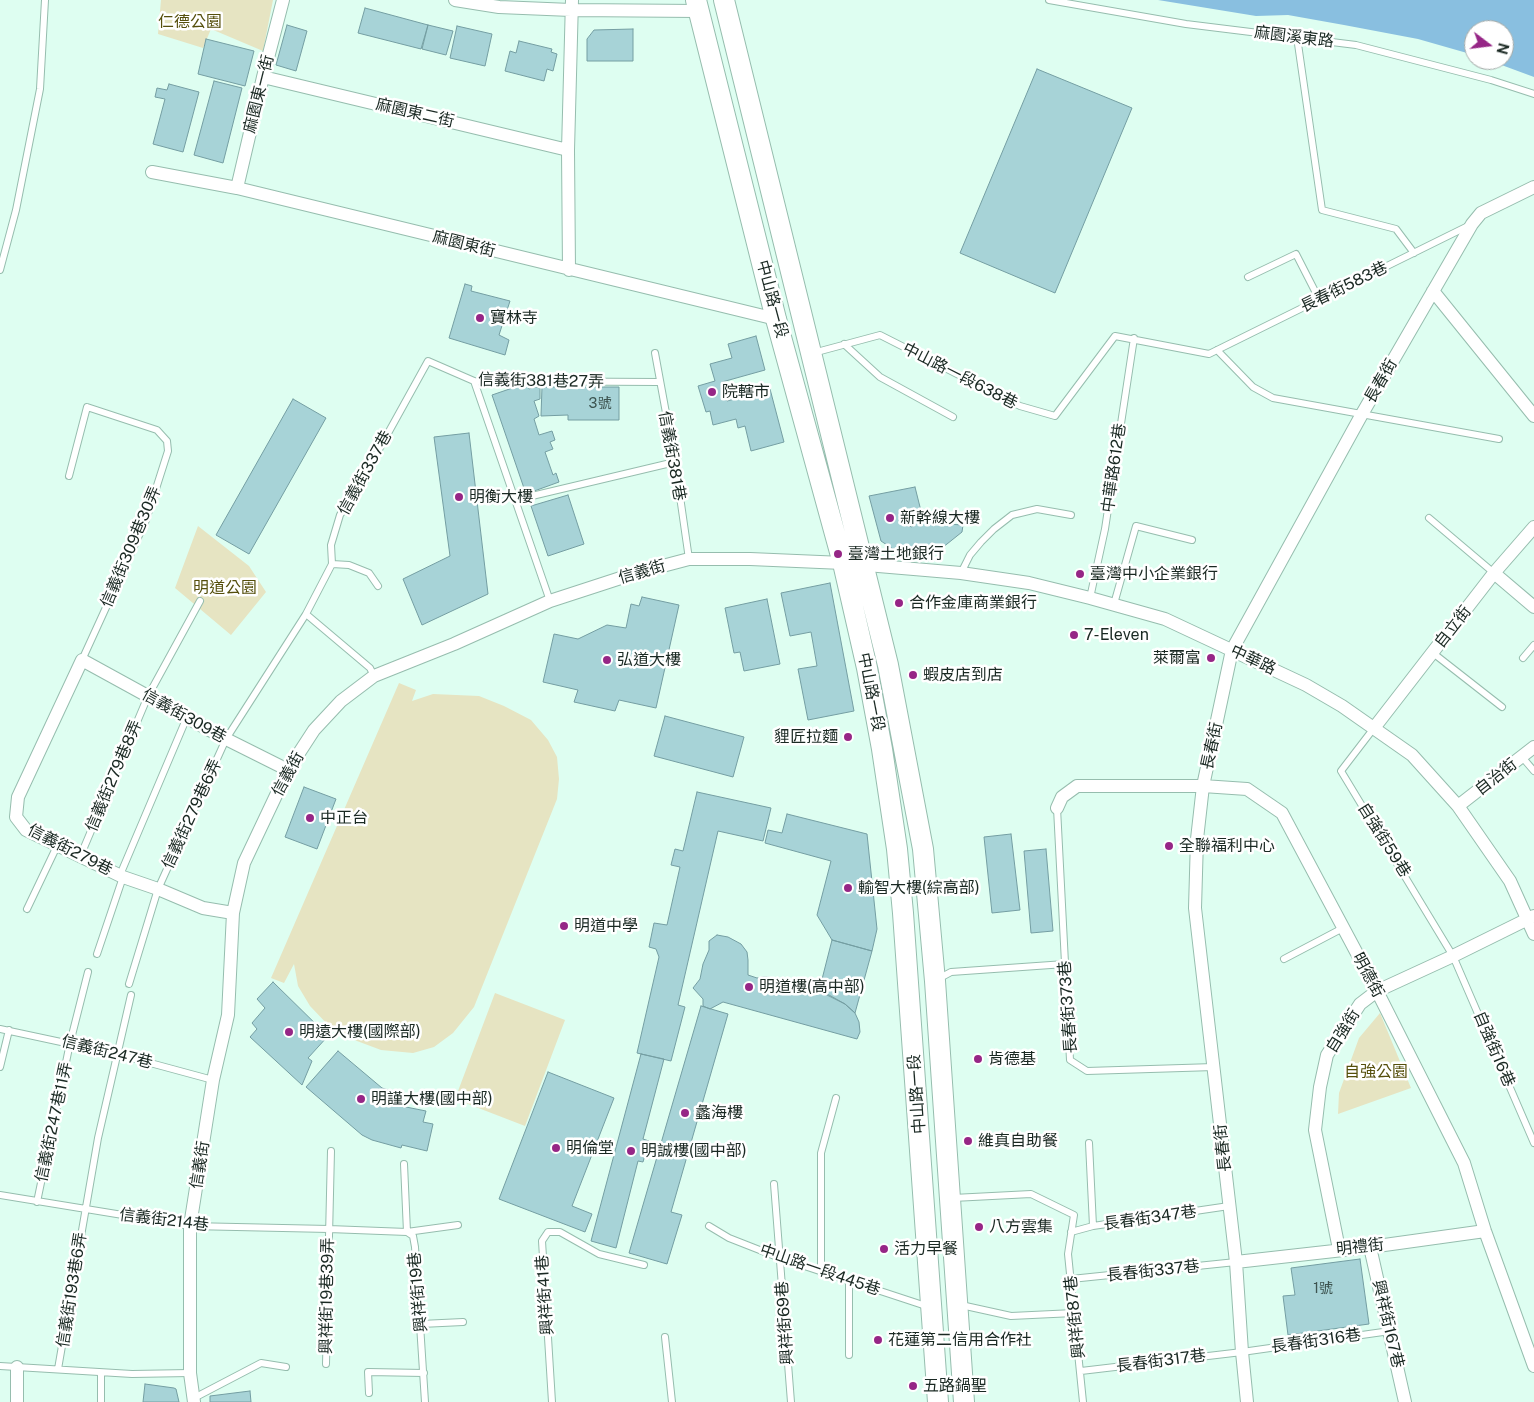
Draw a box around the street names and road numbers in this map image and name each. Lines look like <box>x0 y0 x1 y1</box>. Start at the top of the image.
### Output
street label: 麻園溪東路 <box>1253 23 1335 51</box>
street label: 麻園東一街 <box>240 53 278 135</box>
street label: 麻園東二街 <box>374 95 456 131</box>
street label: 麻園東街 <box>431 227 497 261</box>
street label: 中山路一段 <box>752 258 792 340</box>
street label: 長春街583巷 <box>1297 258 1391 316</box>
street label: 中山路一段638巷 <box>899 339 1021 413</box>
street label: 長春街 <box>1361 355 1401 407</box>
street label: 信義街381巷27弄 <box>478 370 604 392</box>
street label: 信義街381巷 <box>655 410 689 502</box>
street label: 中華路612巷 <box>1098 422 1130 514</box>
street label: 信義街337巷 <box>334 428 396 518</box>
street label: 信義街309巷30弄 <box>97 484 165 610</box>
street label: 信義街 <box>616 556 668 588</box>
street label: 自立街 <box>1431 602 1475 652</box>
street label: 中華路 <box>1227 641 1279 679</box>
street label: 中山路一段 <box>854 651 888 733</box>
street label: 信義街309巷 <box>138 685 230 747</box>
street label: 信義街279巷8弄 <box>82 717 146 835</box>
street label: 長春街 <box>1198 721 1226 771</box>
street label: 信義街 <box>268 748 308 800</box>
street label: 自治街 <box>1471 755 1521 799</box>
street label: 信義街279巷6弄 <box>158 756 226 872</box>
street label: 自強街59巷 <box>1354 799 1414 881</box>
street label: 信義街279巷 <box>24 820 116 880</box>
street label: 明德街 <box>1348 949 1388 1001</box>
street label: 長春街373巷 <box>1055 960 1081 1054</box>
street label: 自強街 <box>1322 1006 1364 1056</box>
street label: 自強街16巷 <box>1469 1008 1519 1090</box>
street label: 信義街247巷 <box>59 1031 155 1073</box>
street label: 中山路一段 <box>905 1053 929 1135</box>
street label: 信義街247巷11弄 <box>32 1060 76 1184</box>
street label: 長春街 <box>1211 1123 1235 1173</box>
street label: 信義街 <box>187 1140 213 1190</box>
street label: 長春街347巷 <box>1102 1202 1198 1234</box>
street label: 信義街214巷 <box>118 1205 210 1235</box>
street label: 信義街193巷6弄 <box>53 1231 91 1349</box>
street label: 明禮街 <box>1335 1235 1385 1259</box>
street label: 興祥街19巷39弄 <box>316 1238 338 1354</box>
street label: 中山路一段445巷 <box>757 1240 883 1300</box>
street label: 興祥街19巷 <box>405 1251 431 1333</box>
street label: 興祥街41巷 <box>533 1254 557 1336</box>
street label: 長春街337巷 <box>1106 1257 1200 1285</box>
street label: 興祥街87巷 <box>1061 1274 1089 1360</box>
street label: 興祥街167巷 <box>1369 1278 1407 1370</box>
street label: 興祥街69巷 <box>772 1281 798 1365</box>
street label: 長春街316巷 <box>1270 1325 1362 1357</box>
street label: 長春街317巷 <box>1115 1346 1207 1376</box>

